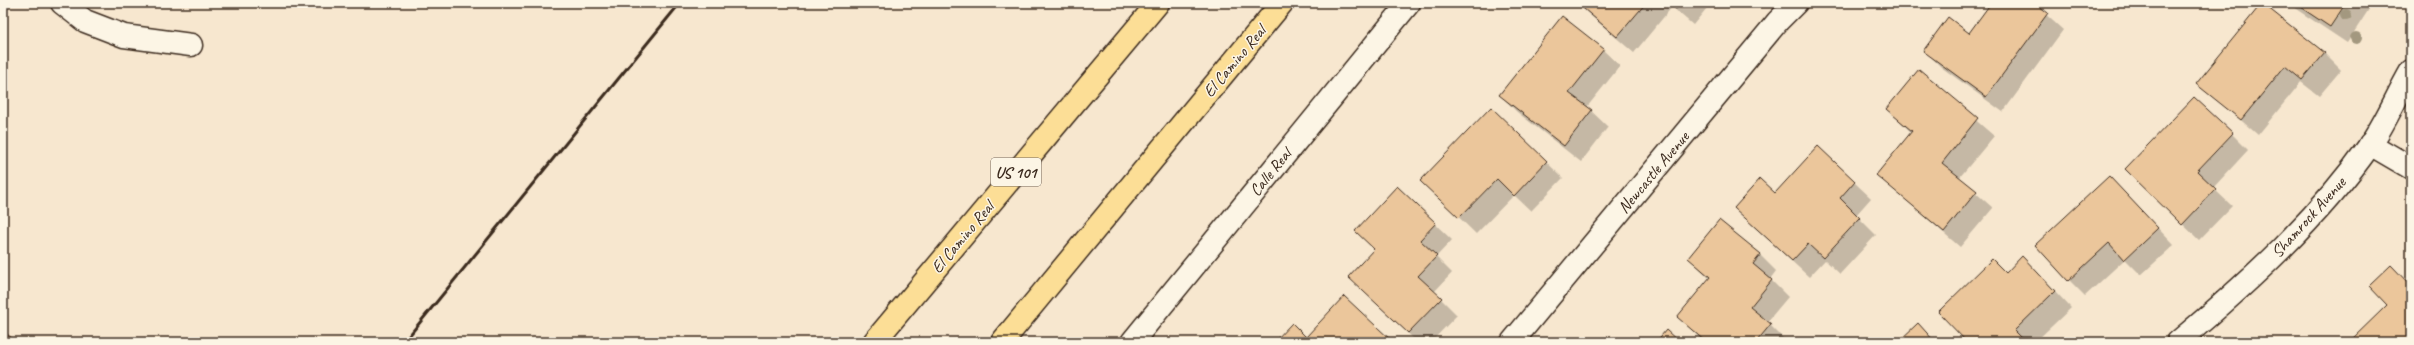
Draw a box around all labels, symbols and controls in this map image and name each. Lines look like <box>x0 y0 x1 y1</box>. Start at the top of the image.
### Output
street label: El Camino Real <box>1198 19 1272 101</box>
street label: Newcastle Avenue <box>1613 126 1695 218</box>
street label: Calle Real <box>1245 142 1298 200</box>
road number: US 101 <box>991 158 1041 186</box>
street label: Shamrock Avenue <box>2267 171 2351 262</box>
street label: El Camino Real <box>926 195 1000 277</box>

